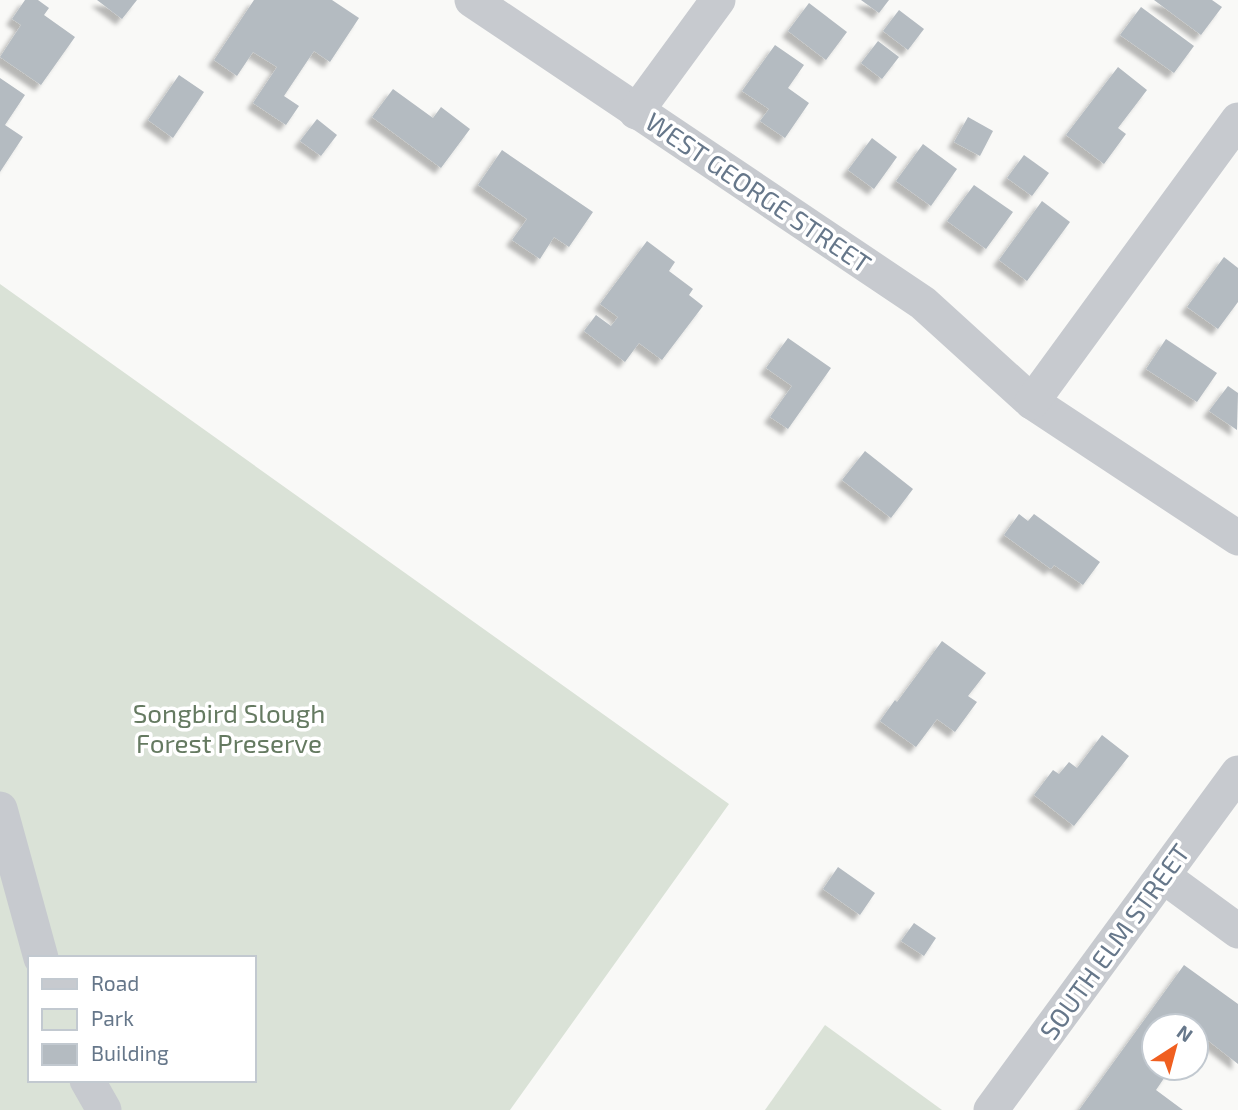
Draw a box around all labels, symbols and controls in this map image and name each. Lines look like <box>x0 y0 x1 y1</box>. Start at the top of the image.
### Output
street label: WEST GEORGE STREET <box>640 105 877 279</box>
park label: Songbird Slough Forest Preserve <box>133 697 325 758</box>
street label: SOUTH ELM STREET <box>1032 837 1195 1045</box>
legend <box>28 956 256 1082</box>
text: Road <box>91 970 139 995</box>
text: Park <box>91 1005 134 1030</box>
north arrow <box>1140 1012 1210 1082</box>
text: N <box>1173 1020 1198 1046</box>
text: Building <box>91 1040 169 1065</box>

